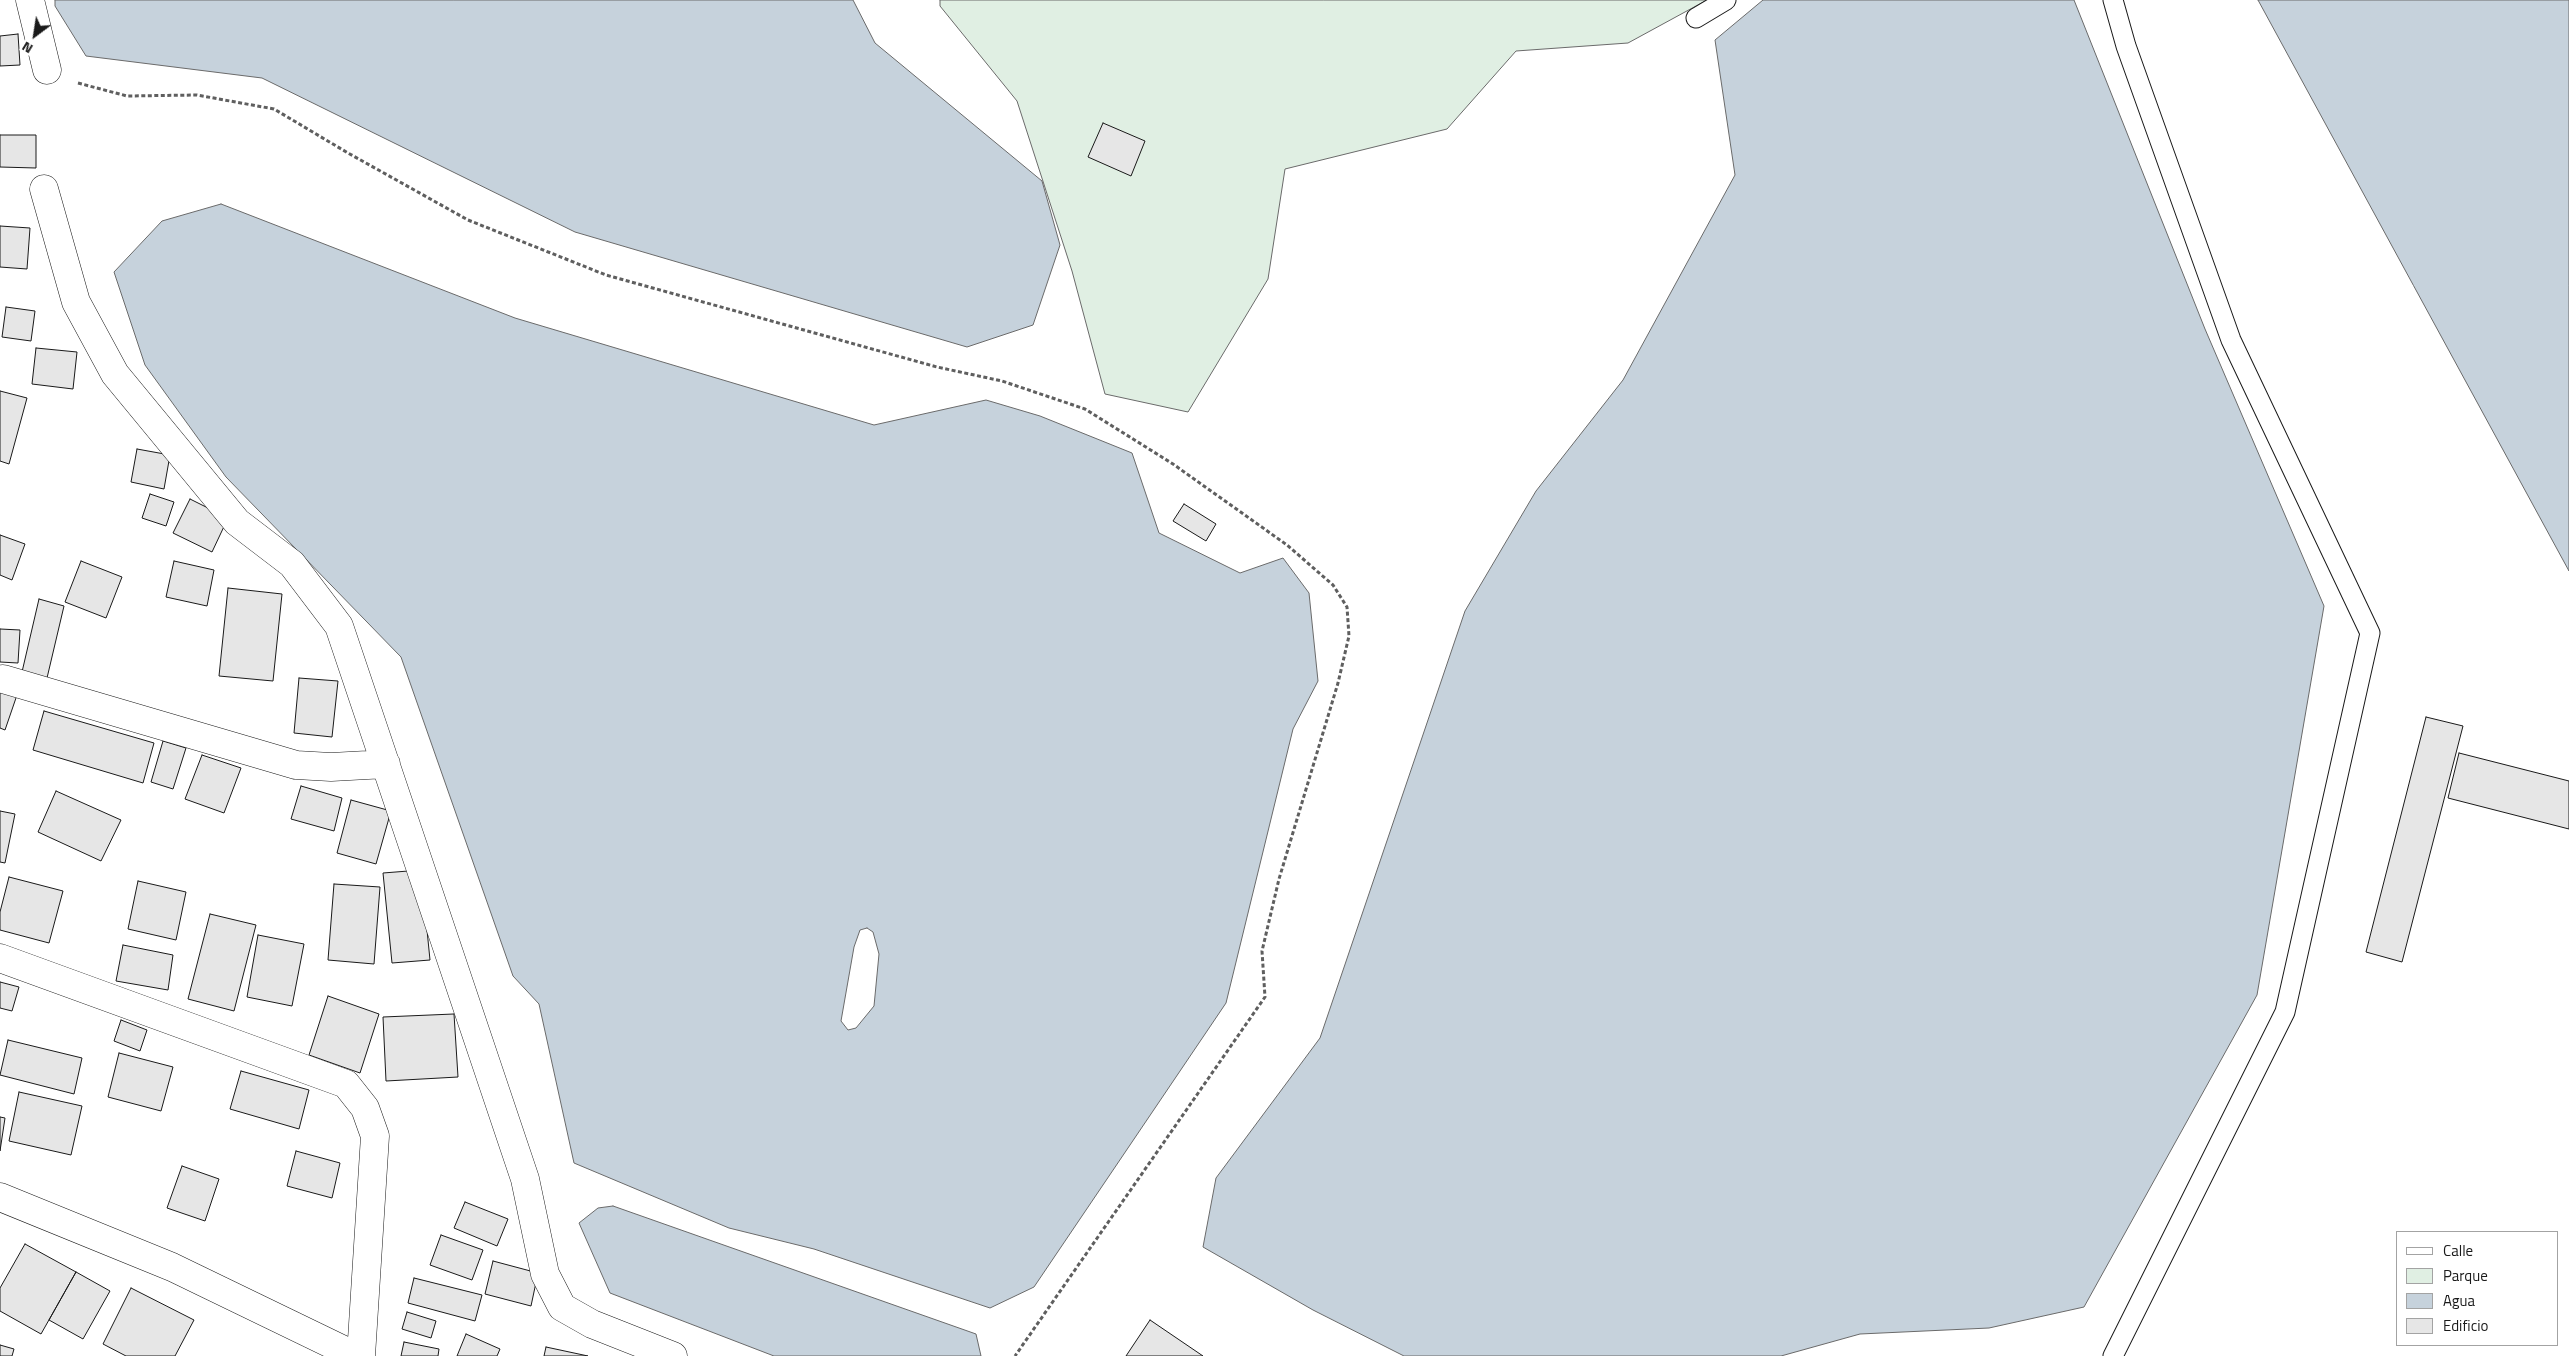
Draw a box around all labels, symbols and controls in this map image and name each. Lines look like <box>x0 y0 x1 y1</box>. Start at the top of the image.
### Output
north arrow <box>10 10 60 60</box>
text: N <box>17 37 37 60</box>
legend <box>2396 1231 2559 1346</box>
text: Calle <box>2443 1239 2473 1262</box>
text: Parque <box>2443 1264 2488 1287</box>
text: Agua <box>2443 1289 2475 1312</box>
text: Edificio <box>2443 1314 2488 1337</box>

